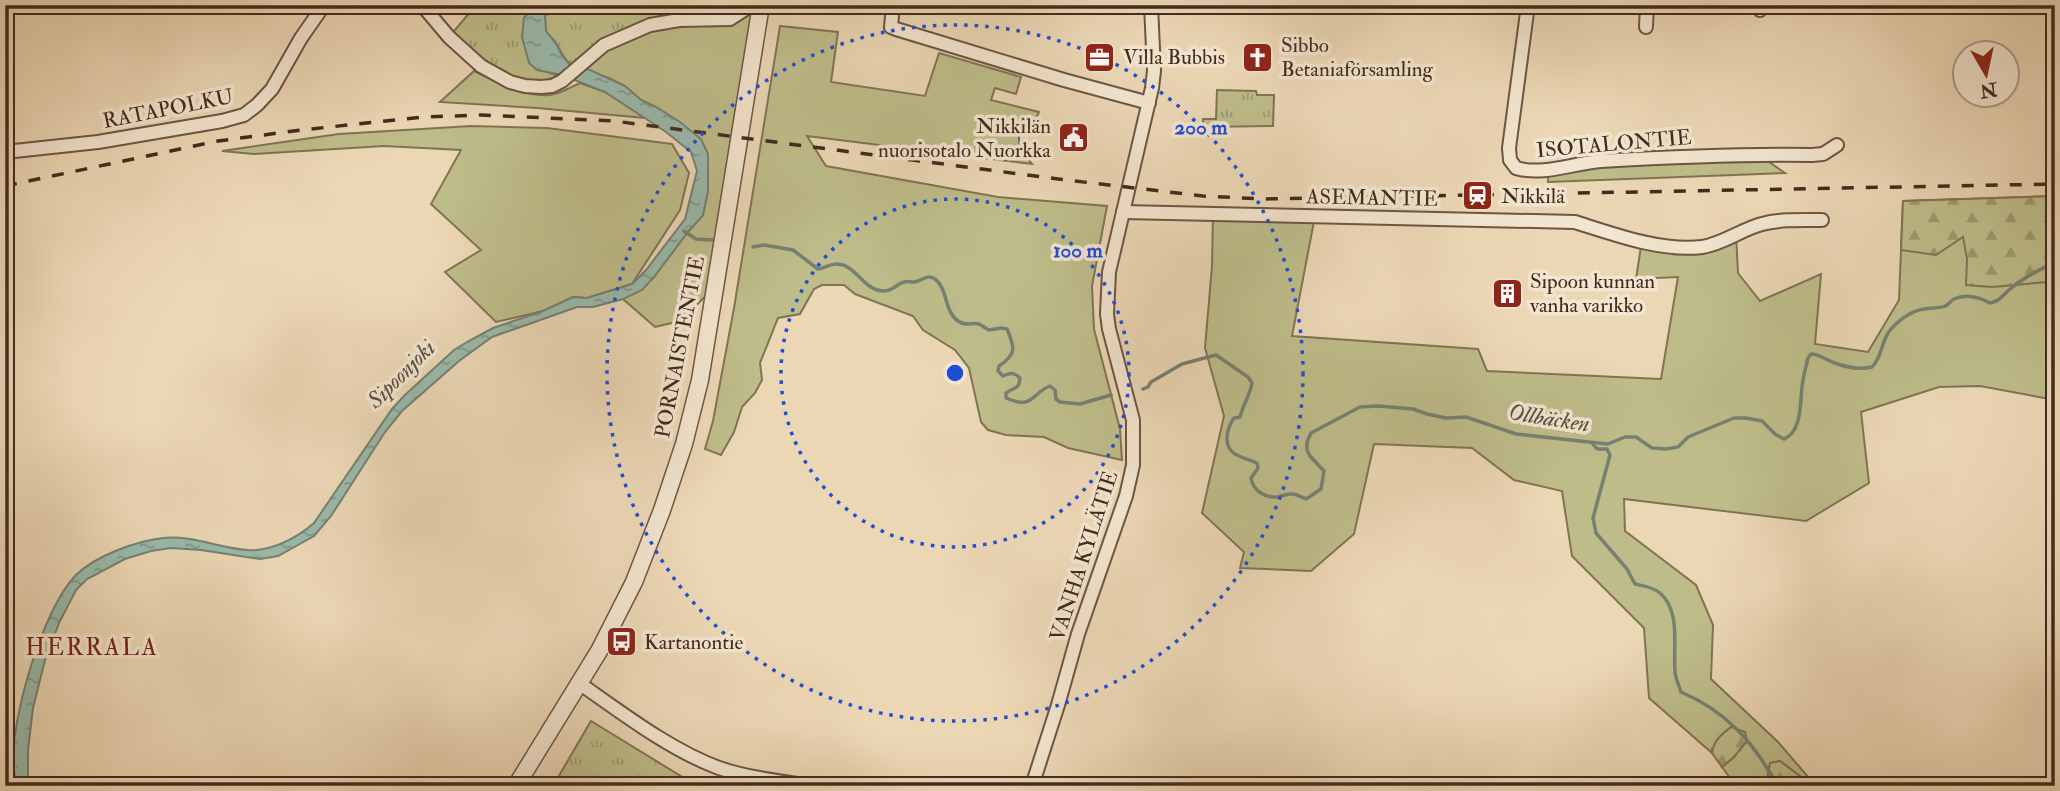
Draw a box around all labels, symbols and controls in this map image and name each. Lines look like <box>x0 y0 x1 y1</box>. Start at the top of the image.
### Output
place label: Sibbo Betaniaförsamling <box>1281 32 1434 83</box>
north arrow <box>1952 38 2022 108</box>
office icon: Villa Bubbis <box>1083 40 1117 74</box>
church icon: Sibbo Betaniaförsamling <box>1241 40 1275 74</box>
place label: Villa Bubbis <box>1123 44 1225 71</box>
text: N <box>1977 76 2000 103</box>
street label: RATAPOLKU <box>100 83 236 135</box>
place label: Nikkilän nuorisotalo Nuorkka <box>878 113 1051 164</box>
text: 200 m <box>1175 114 1228 141</box>
public building icon: Nikkilän nuorisotalo Nuorkka <box>1057 121 1091 155</box>
street label: ISOTALONTIE <box>1535 124 1693 164</box>
station icon: Nikkilä <box>1461 179 1495 213</box>
street label: ASEMANTIE <box>1305 183 1438 213</box>
place label: Nikkilä <box>1501 183 1565 210</box>
text: 100 m <box>1053 237 1104 264</box>
street label: PORNAISTENTIE <box>649 254 711 440</box>
place label: Sipoon kunnan vanha varikko <box>1529 268 1655 319</box>
building icon: Sipoon kunnan vanha varikko <box>1490 276 1524 310</box>
water label: Sipoonjoki <box>360 334 441 415</box>
centre of rings <box>943 361 967 385</box>
water label: Ollbäcken <box>1506 397 1592 439</box>
street label: VANHA KYLÄTIE <box>1044 467 1124 645</box>
bus stop icon: Kartanontie <box>604 625 638 659</box>
place label: Kartanontie <box>644 629 743 656</box>
district label: HERRALA <box>25 632 159 663</box>

